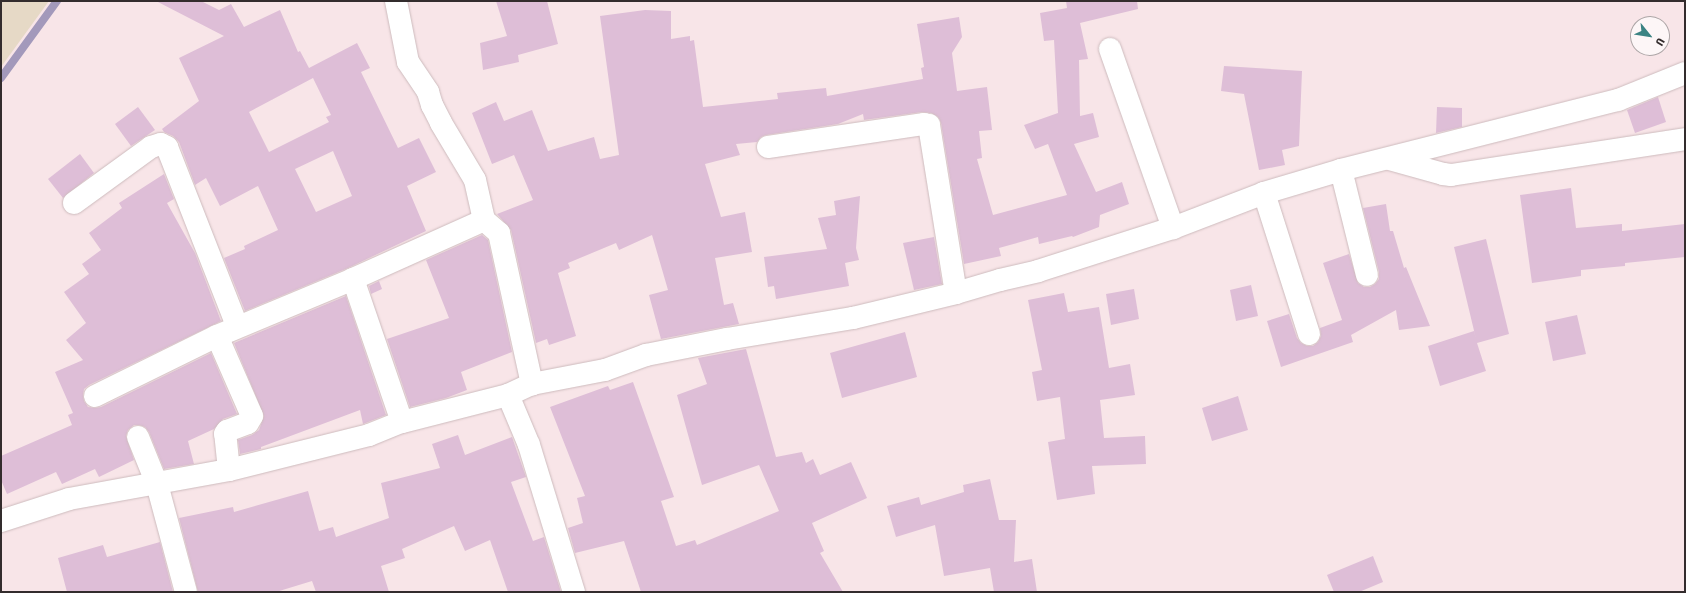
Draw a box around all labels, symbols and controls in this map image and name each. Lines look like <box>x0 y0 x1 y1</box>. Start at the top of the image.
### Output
north arrow <box>1630 16 1670 56</box>
text: U <box>1653 36 1667 48</box>

